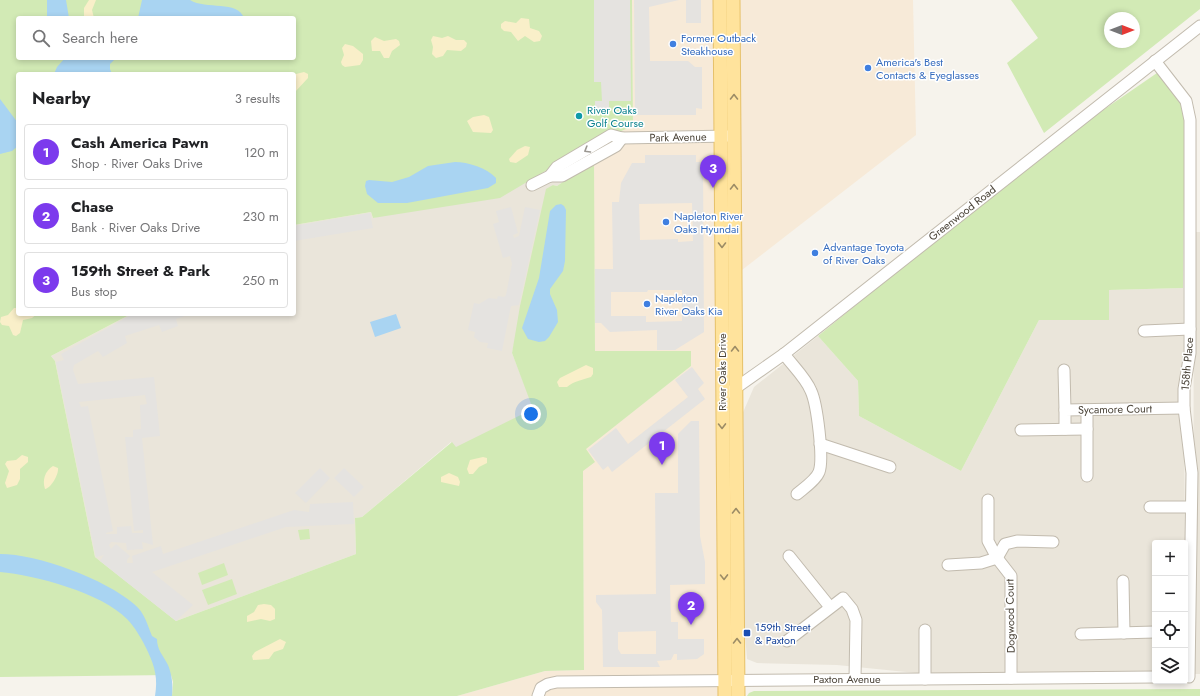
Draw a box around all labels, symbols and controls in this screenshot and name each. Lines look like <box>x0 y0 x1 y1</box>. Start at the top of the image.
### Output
north arrow <box>1104 12 1140 48</box>
search box <box>16 16 296 60</box>
icon: search <box>30 27 52 49</box>
text: Search here <box>62 27 138 49</box>
place label: Former Outback Steakhouse <box>681 30 756 59</box>
marker: Former Outback Steakhouse <box>668 39 678 49</box>
place label: America's Best Contacts & Eyeglasses <box>876 54 980 83</box>
marker: America's Best Contacts & Eyeglasses <box>863 63 873 73</box>
text: Nearby <box>32 86 90 110</box>
text: 3 results <box>235 89 280 108</box>
one-way arrow <box>730 94 738 100</box>
place label: River Oaks Golf Course <box>587 102 644 131</box>
marker: River Oaks Golf Course <box>574 111 584 121</box>
street label: Park Avenue <box>649 128 707 145</box>
text: Cash America Pawn <box>71 132 209 154</box>
text: 1 <box>43 143 49 162</box>
text: 120 m <box>244 143 279 162</box>
one-way arrow <box>584 145 591 152</box>
text: Shop · River Oaks Drive <box>71 154 203 173</box>
pin: 3 <box>700 155 726 188</box>
street label: Greenwood Road <box>925 182 999 244</box>
one-way arrow <box>730 184 738 190</box>
text: Chase <box>71 196 114 218</box>
text: 2 <box>42 207 50 226</box>
text: 230 m <box>243 207 279 226</box>
place label: Napleton River Oaks Hyundai <box>674 208 743 237</box>
marker: Napleton River Oaks Hyundai <box>661 217 671 227</box>
text: Bank · River Oaks Drive <box>71 218 200 237</box>
place label: Advantage Toyota of River Oaks <box>823 239 904 268</box>
one-way arrow <box>718 242 726 248</box>
marker: Advantage Toyota of River Oaks <box>810 248 820 258</box>
text: 159th Street & Park <box>71 260 210 282</box>
text: 3 <box>42 271 50 290</box>
text: 250 m <box>242 271 279 290</box>
text: Bus stop <box>71 282 117 301</box>
place label: Napleton River Oaks Kia <box>655 290 722 319</box>
marker: Napleton River Oaks Kia <box>642 299 652 309</box>
street label: River Oaks Drive <box>714 333 730 411</box>
street label: 158th Place <box>1177 336 1197 391</box>
one-way arrow <box>731 346 739 352</box>
street label: Sycamore Court <box>1078 400 1153 418</box>
your location <box>521 404 541 424</box>
one-way arrow <box>718 423 726 429</box>
pin: 1 <box>649 432 675 465</box>
one-way arrow <box>732 508 741 514</box>
map controls <box>1152 540 1188 684</box>
button: + <box>1152 540 1188 576</box>
one-way arrow <box>720 574 728 580</box>
button: − <box>1152 576 1188 612</box>
street label: Dogwood Court <box>1001 578 1019 653</box>
pin: 2 <box>678 592 704 625</box>
button: locate <box>1152 612 1188 648</box>
place label: 159th Street & Paxton <box>755 619 811 648</box>
marker: 159th Street & Paxton <box>742 628 752 638</box>
one-way arrow <box>733 638 742 644</box>
button: layers <box>1152 648 1188 684</box>
street label: Paxton Avenue <box>813 671 881 687</box>

